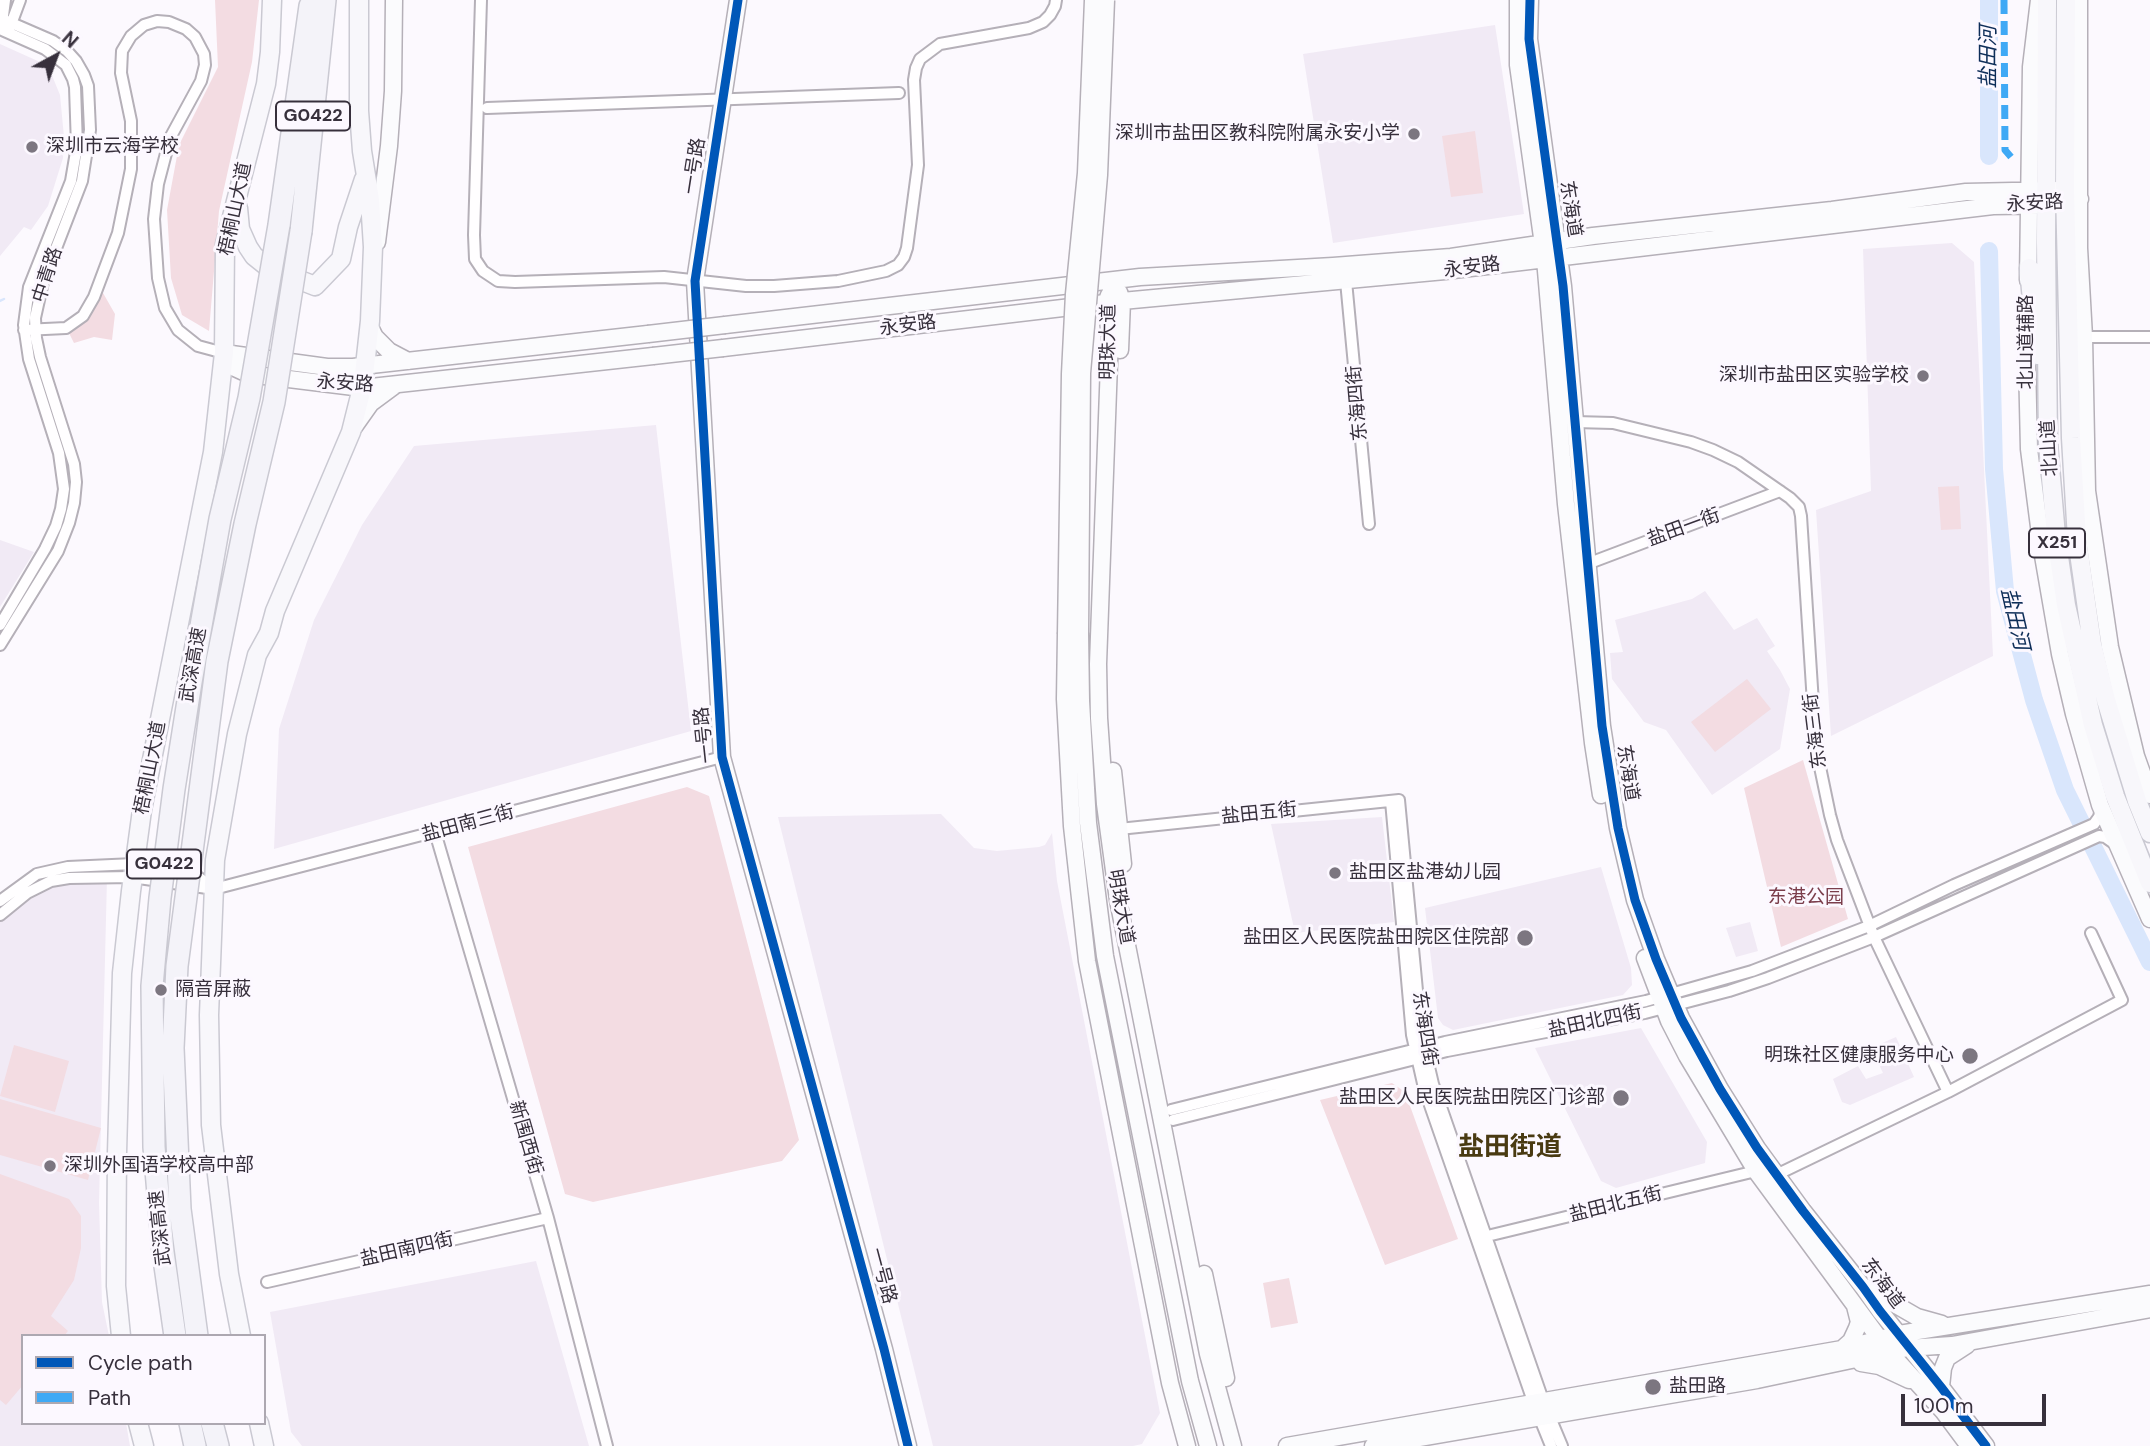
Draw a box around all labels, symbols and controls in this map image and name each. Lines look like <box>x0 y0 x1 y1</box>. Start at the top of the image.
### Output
north arrow <box>21 21 91 91</box>
text: N <box>57 26 84 54</box>
water label: 盐田河 <box>1976 26 2002 88</box>
road number: G0422 <box>276 102 350 131</box>
place label: 深圳市盐田区教科院附属永安小学 <box>1115 123 1400 145</box>
marker: 深圳市盐田区教科院附属永安小学 <box>1406 126 1422 142</box>
place label: 深圳市云海学校 <box>46 136 179 158</box>
street label: 一号路 <box>679 136 711 196</box>
marker: 深圳市云海学校 <box>24 139 40 155</box>
street label: 梧桐山大道 <box>215 160 257 258</box>
street label: 东海道 <box>1554 179 1586 239</box>
street label: 永安路 <box>2006 191 2064 217</box>
street label: 中青路 <box>28 244 68 306</box>
street label: 永安路 <box>1442 253 1502 283</box>
street label: 北山道辅路 <box>2016 295 2038 389</box>
street label: 明珠大道 <box>1097 304 1121 380</box>
street label: 永安路 <box>878 311 938 341</box>
street label: 东海四街 <box>1343 364 1373 442</box>
place label: 深圳市盐田区实验学校 <box>1719 365 1909 387</box>
marker: 深圳市盐田区实验学校 <box>1915 368 1931 384</box>
street label: 永安路 <box>316 371 374 397</box>
street label: 北山道 <box>2037 419 2063 477</box>
street label: 盐田一街 <box>1644 504 1724 552</box>
road number: X251 <box>2029 528 2085 558</box>
water label: 盐田河 <box>1995 585 2033 653</box>
street label: 武深高速 <box>176 626 212 704</box>
street label: 东海三街 <box>1800 692 1832 770</box>
street label: 一号路 <box>691 705 719 765</box>
street label: 梧桐山大道 <box>131 719 171 817</box>
street label: 东海道 <box>1611 743 1643 803</box>
street label: 盐田五街 <box>1220 799 1298 829</box>
street label: 盐田南三街 <box>419 801 517 847</box>
road number: G0422 <box>127 850 201 878</box>
place label: 盐田区盐港幼儿园 <box>1349 862 1501 884</box>
marker: 盐田区盐港幼儿园 <box>1327 865 1343 881</box>
street label: 明珠大道 <box>1102 868 1138 946</box>
park label: 东港公园 <box>1768 887 1844 909</box>
place label: 盐田区人民医院盐田院区住院部 <box>1243 927 1509 949</box>
marker: 盐田区人民医院盐田院区住院部 <box>1515 928 1535 948</box>
place label: 隔音屏蔽 <box>175 979 251 1001</box>
marker: 隔音屏蔽 <box>153 982 169 998</box>
street label: 东海四街 <box>1407 990 1441 1068</box>
street label: 盐田北四街 <box>1546 1001 1644 1043</box>
place label: 明珠社区健康服务中心 <box>1764 1045 1954 1067</box>
marker: 明珠社区健康服务中心 <box>1960 1046 1980 1066</box>
place label: 盐田区人民医院盐田院区门诊部 <box>1339 1087 1605 1109</box>
marker: 盐田区人民医院盐田院区门诊部 <box>1611 1088 1631 1108</box>
street label: 新围西街 <box>504 1098 546 1178</box>
district label: 盐田街道 <box>1458 1132 1562 1164</box>
place label: 深圳外国语学校高中部 <box>64 1155 254 1177</box>
marker: 深圳外国语学校高中部 <box>42 1158 58 1174</box>
street label: 盐田北五街 <box>1567 1182 1665 1228</box>
street label: 武深高速 <box>146 1189 176 1267</box>
street label: 盐田南四街 <box>358 1228 456 1272</box>
street label: 一号路 <box>864 1246 900 1306</box>
street label: 东海道 <box>1856 1254 1908 1314</box>
legend <box>21 1334 266 1425</box>
text: Cycle path <box>88 1349 193 1377</box>
place label: 盐田路 <box>1669 1376 1726 1398</box>
marker: 盐田路 <box>1643 1377 1663 1397</box>
scale bar <box>1905 1380 2050 1424</box>
text: Path <box>88 1384 131 1412</box>
text: 100 m <box>1914 1392 1974 1420</box>

